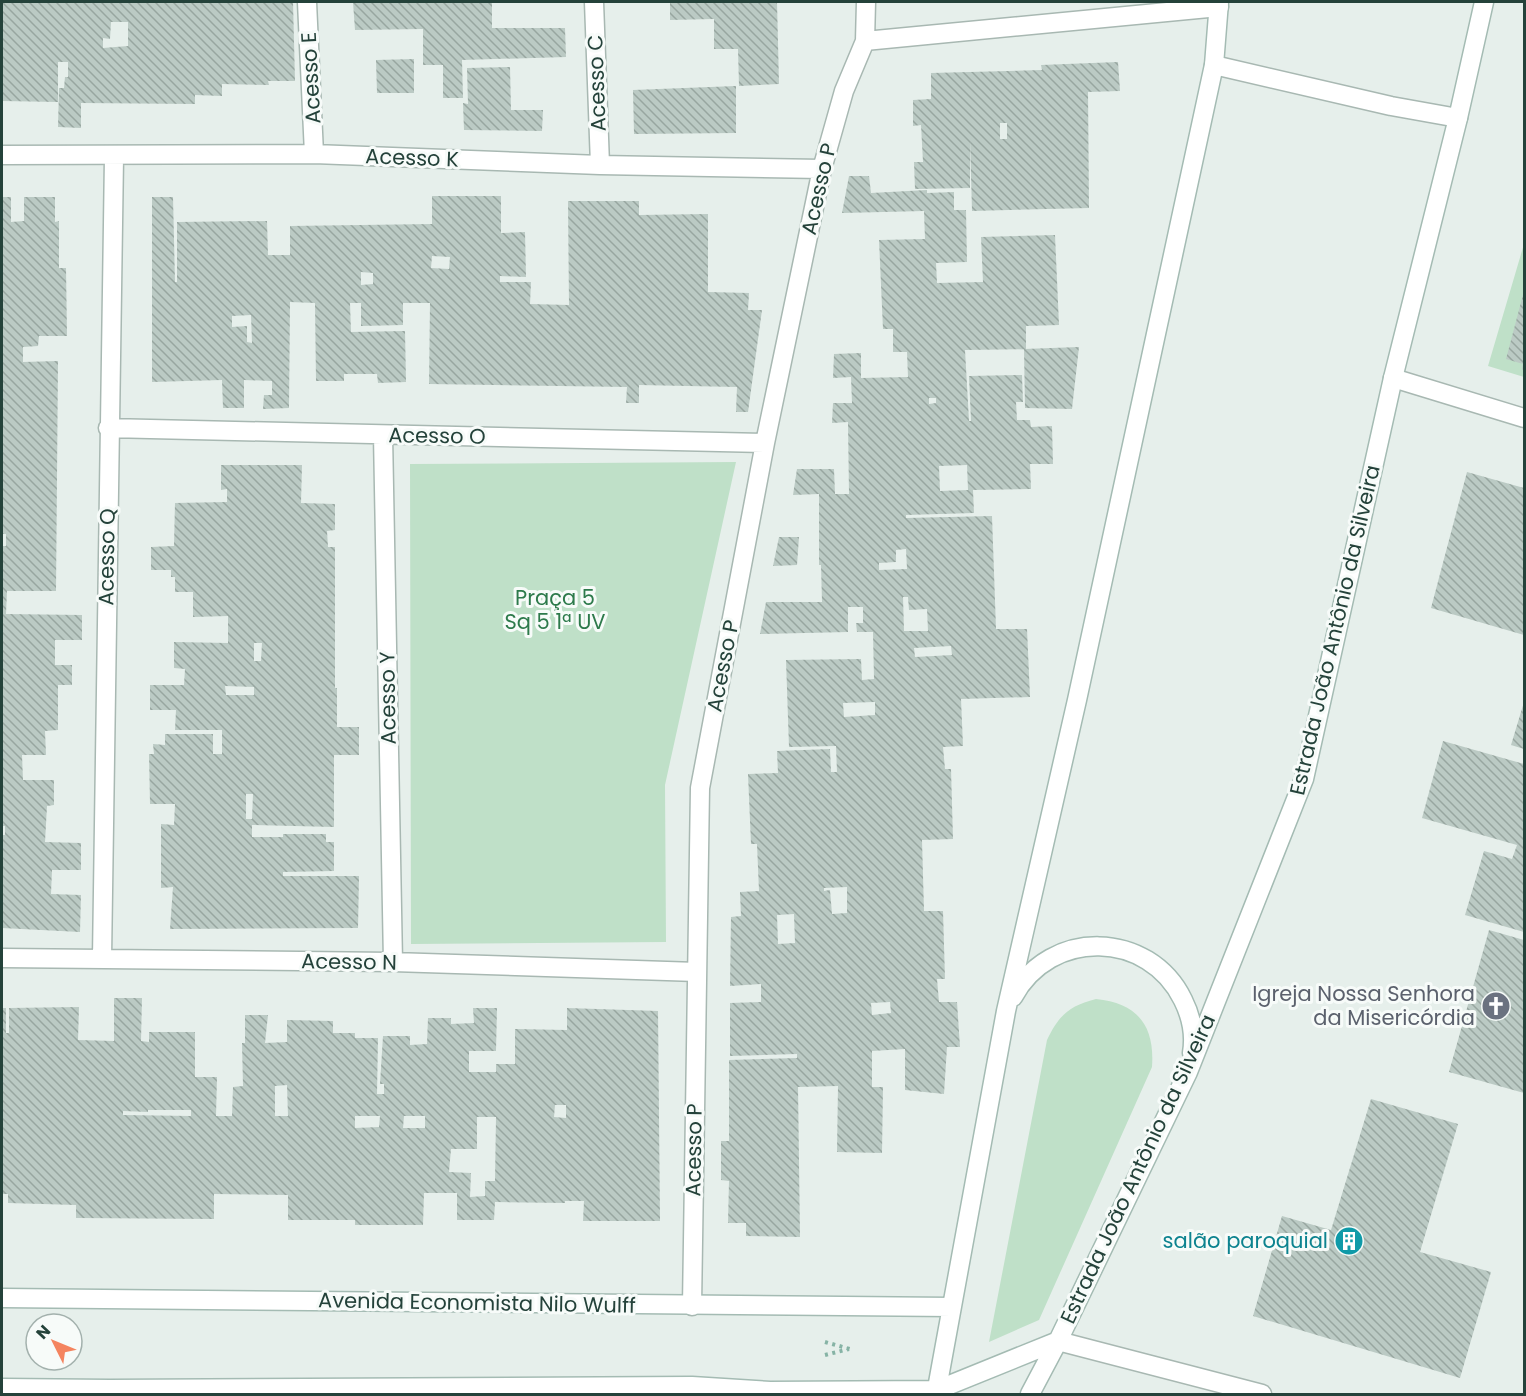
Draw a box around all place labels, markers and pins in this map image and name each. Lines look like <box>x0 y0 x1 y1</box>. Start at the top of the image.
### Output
place label: Igreja Nossa Senhora da Misericórdia <box>1252 979 1475 1032</box>
church icon: Igreja Nossa Senhora da Misericórdia <box>1480 990 1512 1022</box>
building icon: salão paroquial <box>1333 1225 1365 1257</box>
place label: salão paroquial <box>1163 1226 1328 1255</box>

